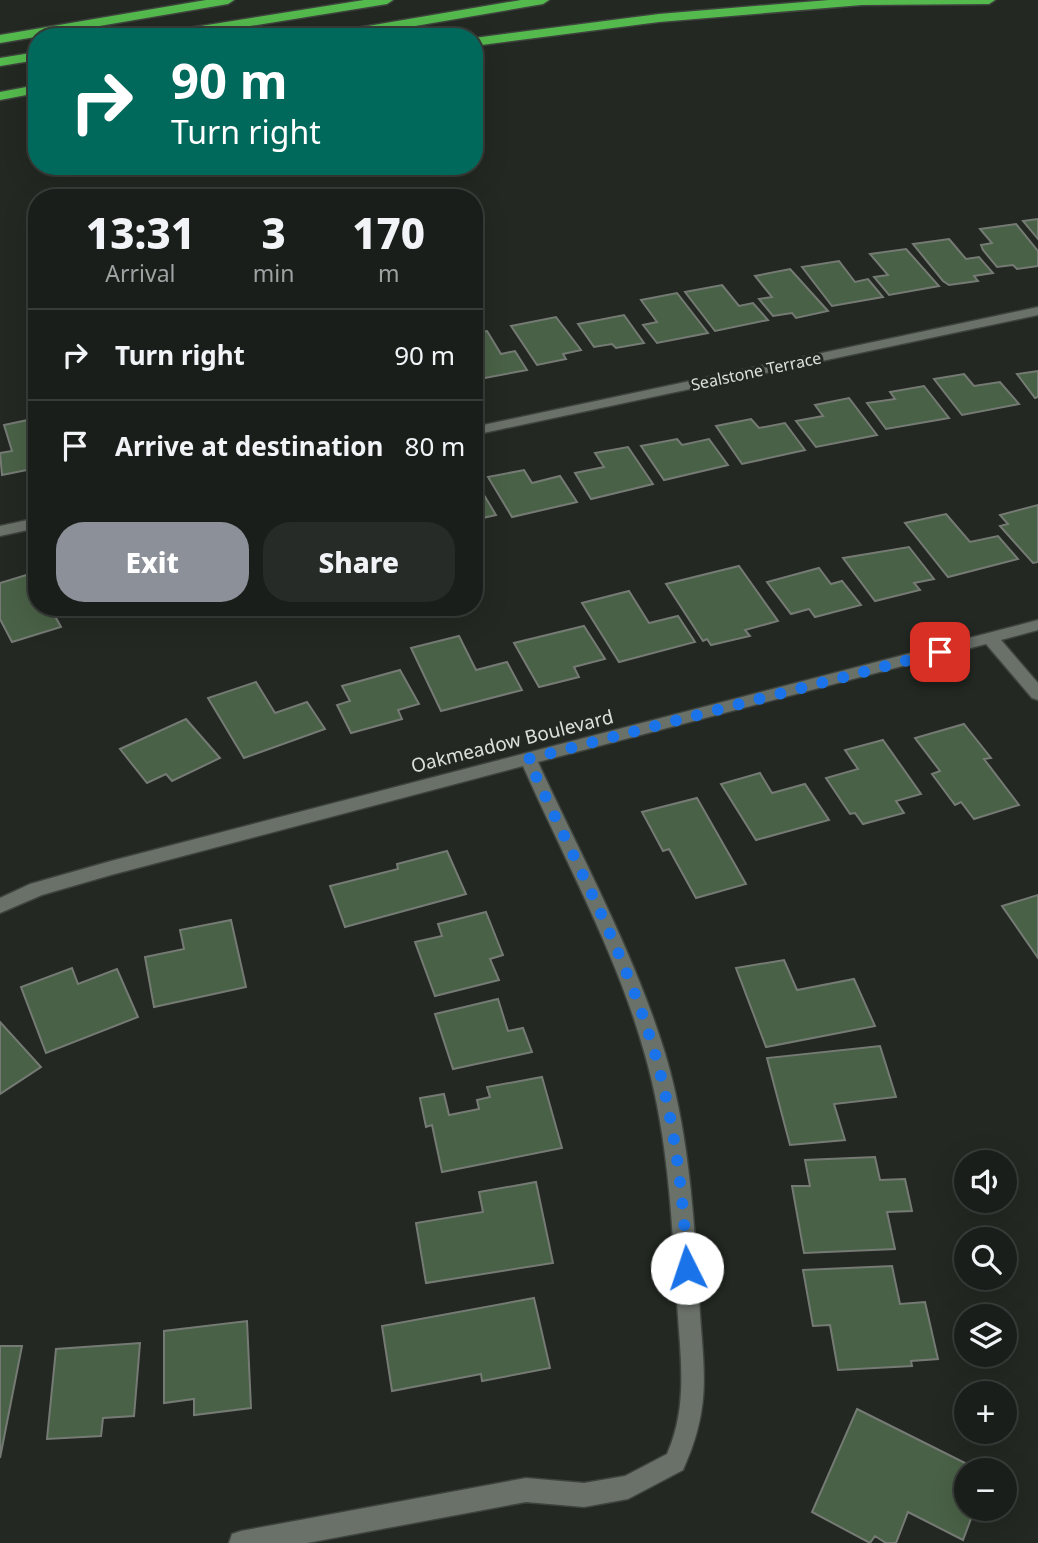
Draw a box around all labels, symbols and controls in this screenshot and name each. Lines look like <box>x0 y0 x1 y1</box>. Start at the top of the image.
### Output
text: 90 m <box>171 47 288 113</box>
icon: right <box>56 56 147 147</box>
text: Turn right <box>171 110 321 153</box>
text: 13:31 <box>86 204 195 261</box>
text: 3 <box>261 204 286 261</box>
text: 170 <box>352 204 425 261</box>
text: Arrival <box>105 257 175 289</box>
text: min <box>253 257 294 289</box>
text: m <box>378 257 399 289</box>
icon: right <box>56 336 94 374</box>
text: Turn right <box>115 337 245 373</box>
text: 90 m <box>394 337 455 373</box>
street label: Sealstone Terrace <box>689 346 823 396</box>
icon: arrive <box>56 427 94 465</box>
text: Arrive at destination <box>115 428 384 464</box>
text: 80 m <box>405 428 465 464</box>
button: Exit <box>56 522 249 602</box>
button: Share <box>263 522 455 602</box>
pin <box>910 622 970 682</box>
icon: arrive <box>921 633 959 671</box>
street label: Oakmeadow Boulevard <box>408 703 616 779</box>
map controls <box>954 1150 1017 1521</box>
button: sound <box>954 1150 1017 1213</box>
button: search <box>954 1227 1017 1290</box>
position arrow <box>650 1231 724 1305</box>
button: layers <box>954 1304 1017 1367</box>
button: + <box>954 1381 1017 1444</box>
button: − <box>954 1458 1017 1521</box>

